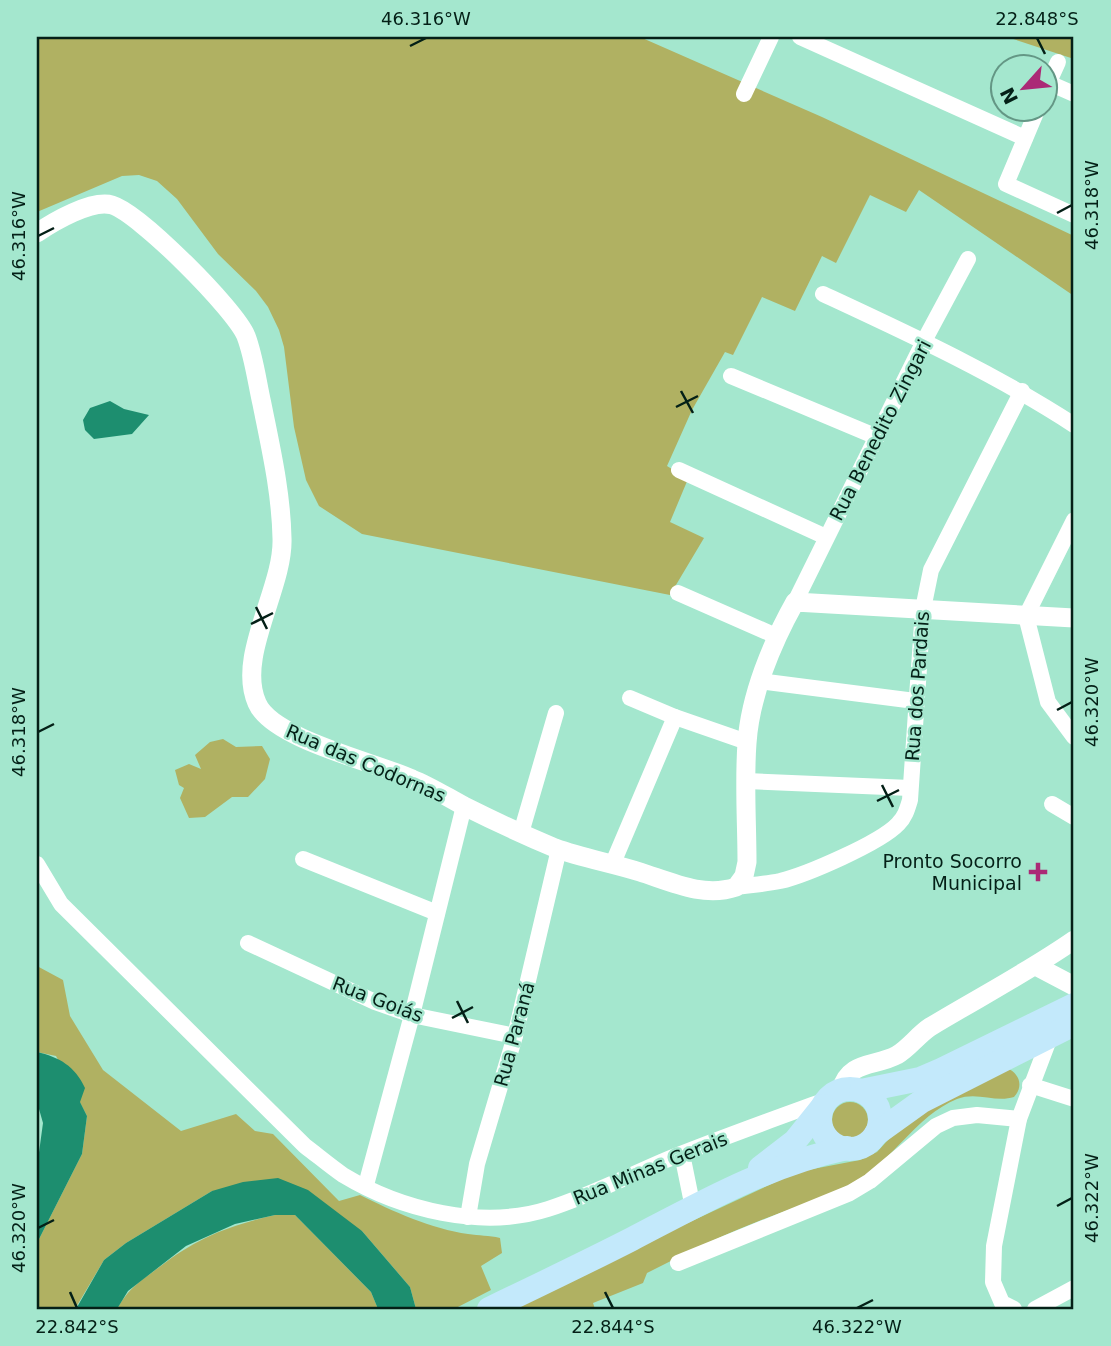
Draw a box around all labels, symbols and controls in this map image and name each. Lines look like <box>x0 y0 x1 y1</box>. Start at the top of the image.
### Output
text: 46.316°W <box>381 8 471 29</box>
text: 22.848°S <box>995 8 1079 29</box>
north arrow <box>988 52 1058 122</box>
text: N <box>995 84 1022 108</box>
text: 46.318°W <box>1081 160 1102 250</box>
text: 46.316°W <box>8 191 29 281</box>
street label: Rua Benedito Zingari <box>825 336 935 524</box>
street label: Rua dos Pardais <box>901 610 933 762</box>
text: 46.320°W <box>1081 657 1102 747</box>
text: 46.318°W <box>8 687 29 777</box>
street label: Rua das Codornas <box>283 719 449 807</box>
place label: Pronto Socorro Municipal <box>882 850 1022 894</box>
marker: Pronto Socorro Municipal <box>1028 862 1048 882</box>
street label: Rua Goiás <box>330 972 426 1026</box>
street label: Rua Paraná <box>489 979 539 1089</box>
street label: Rua Minas Gerais <box>570 1127 730 1209</box>
text: 46.322°W <box>1081 1153 1102 1243</box>
text: 46.320°W <box>8 1183 29 1273</box>
text: 22.842°S <box>35 1316 119 1337</box>
text: 22.844°S <box>571 1316 655 1337</box>
text: 46.322°W <box>812 1316 902 1337</box>

